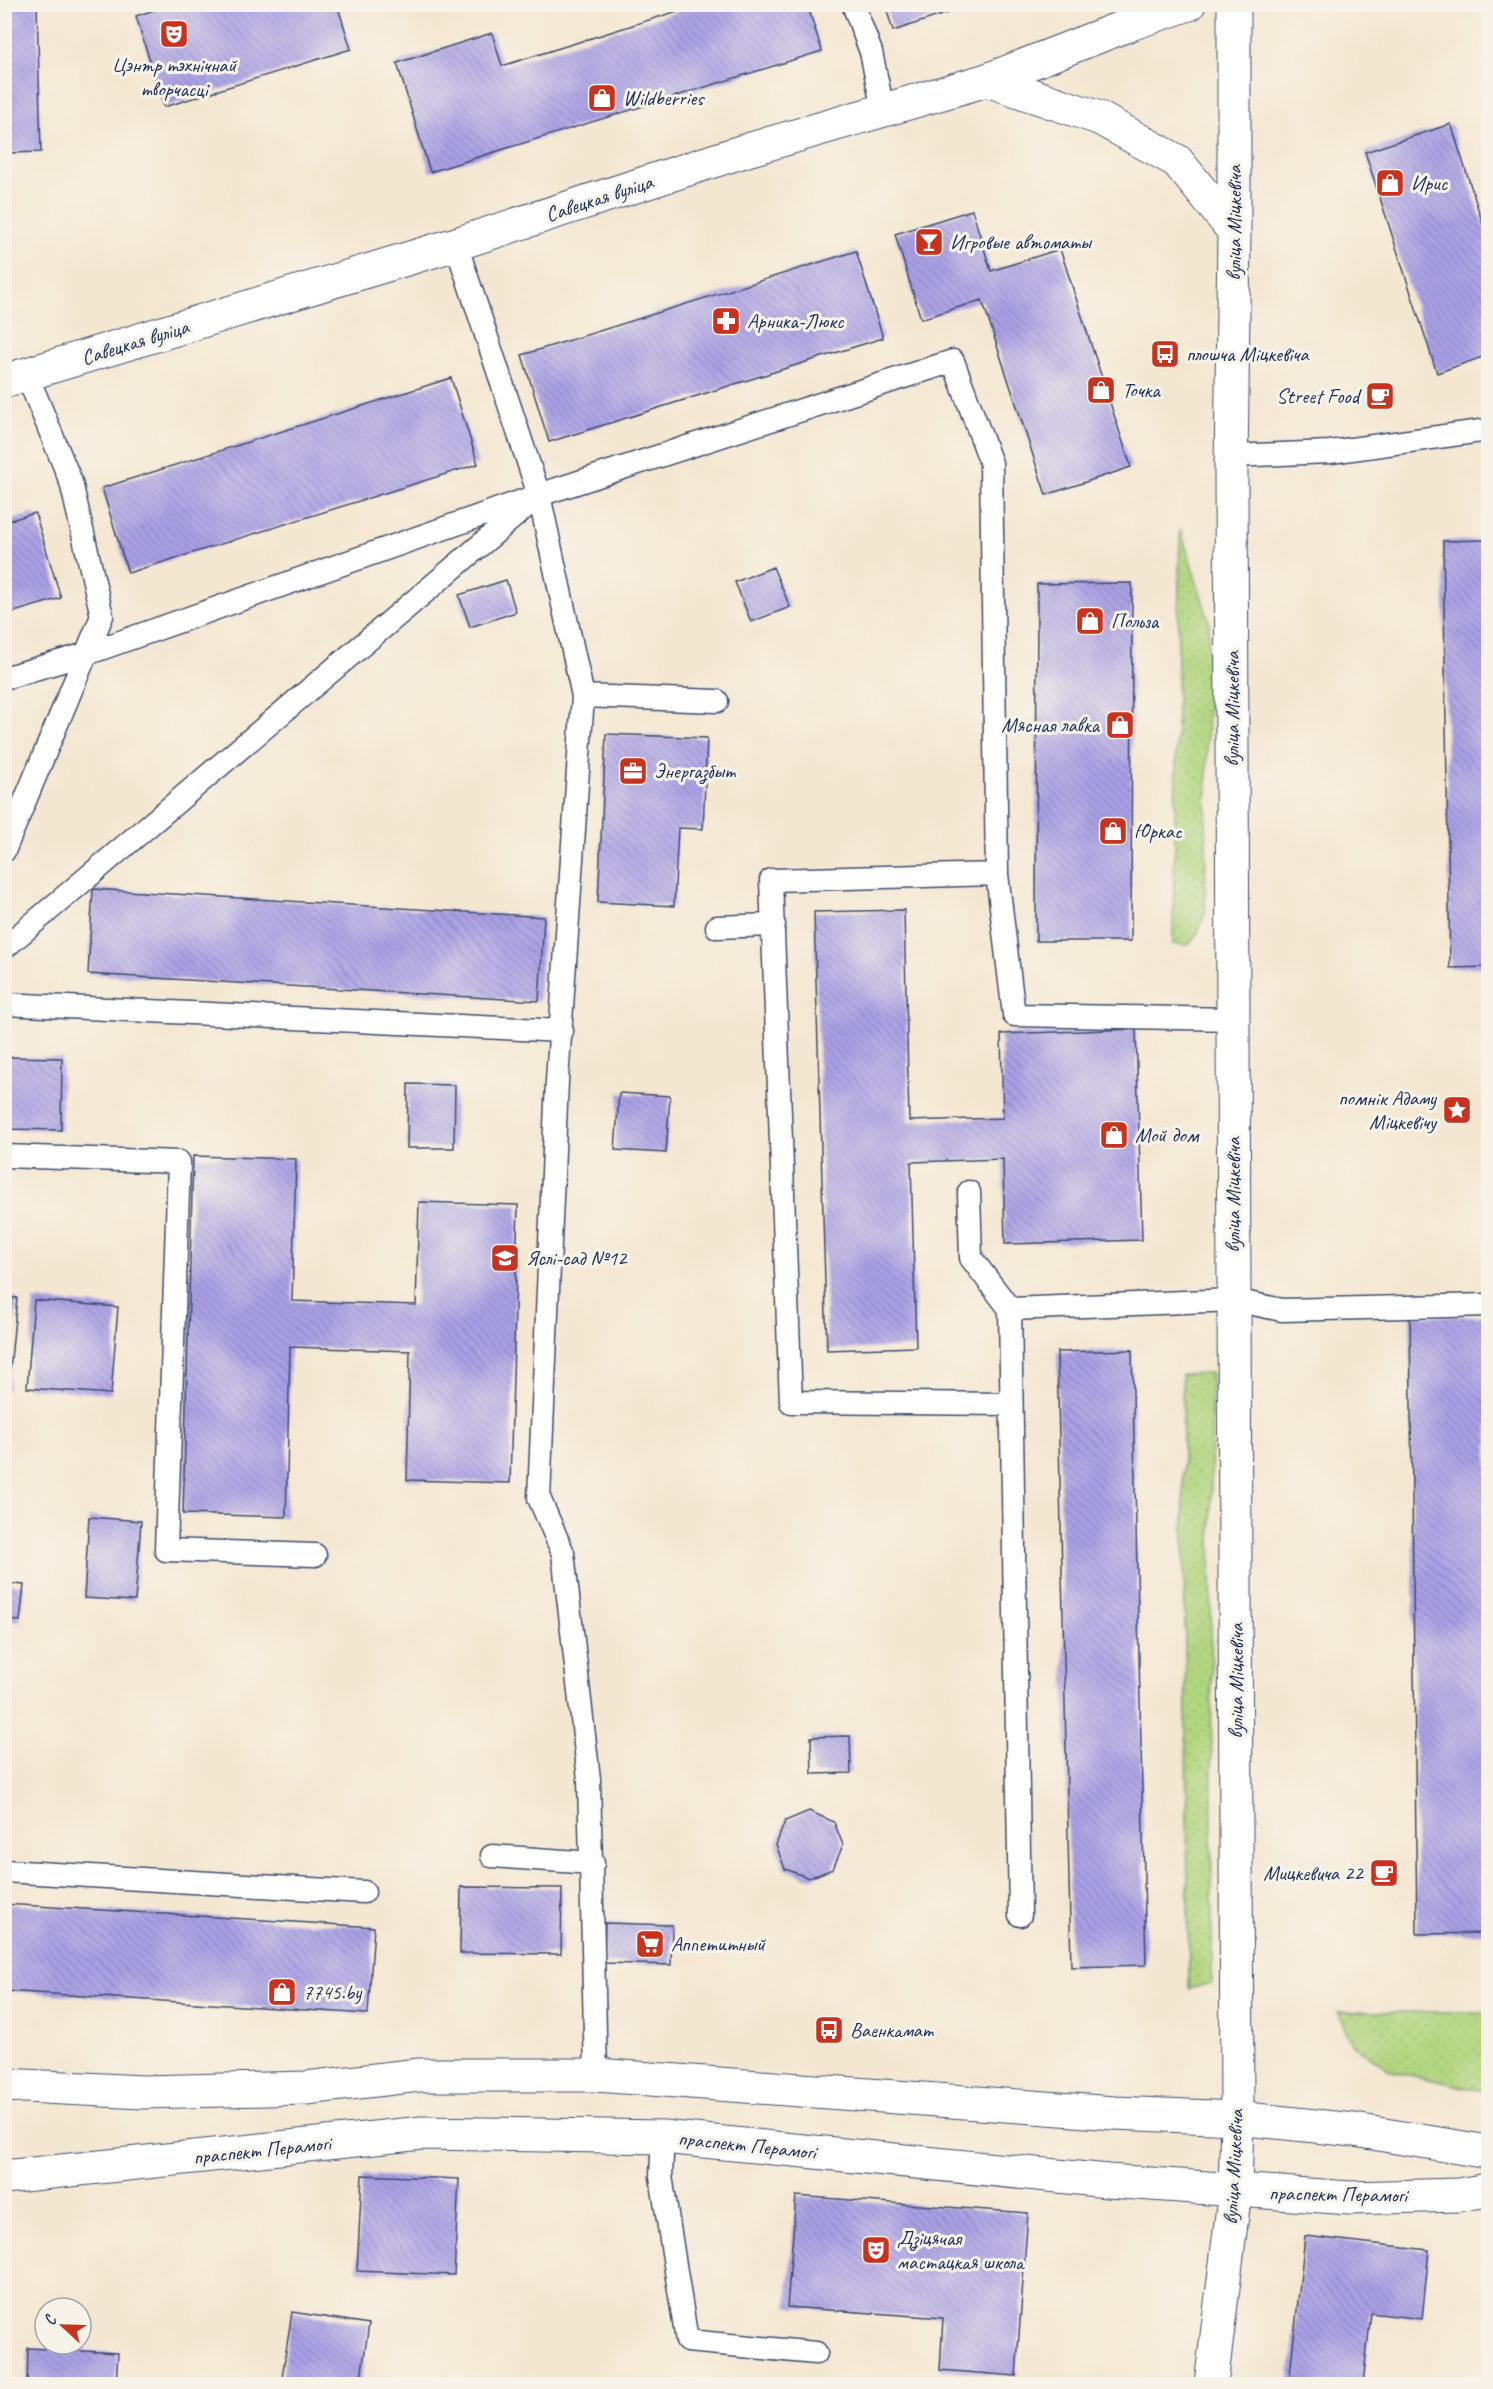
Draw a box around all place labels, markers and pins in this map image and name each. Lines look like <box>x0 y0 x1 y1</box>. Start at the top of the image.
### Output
theatre icon: Цэнтр тэхнічнай творчасці <box>158 18 190 50</box>
place label: Цэнтр тэхнічнай творчасці <box>112 52 238 102</box>
shop icon: Wildberries <box>586 82 618 114</box>
place label: Wildberries <box>623 85 705 111</box>
shop icon: Ирис <box>1374 167 1406 199</box>
place label: Ирис <box>1411 170 1449 196</box>
bar icon: Игровые автоматы <box>913 226 945 258</box>
place label: Игровые автоматы <box>950 229 1093 255</box>
pharmacy icon: Арника-Люкс <box>710 305 742 337</box>
place label: Арника-Люкс <box>747 308 845 334</box>
bus stop icon: плошча Міцкевіча <box>1149 338 1181 370</box>
place label: плошча Міцкевіча <box>1186 341 1310 367</box>
shop icon: Точка <box>1085 374 1117 406</box>
place label: Точка <box>1122 377 1161 403</box>
cafe icon: Street Food <box>1364 380 1396 412</box>
place label: Street Food <box>1276 383 1363 409</box>
shop icon: Польза <box>1074 605 1106 637</box>
place label: Польза <box>1111 608 1160 634</box>
shop icon: Мясная лавка <box>1104 709 1136 741</box>
place label: Мясная лавка <box>1001 712 1101 738</box>
office icon: Энергазбыт <box>617 755 649 787</box>
place label: Энергазбыт <box>654 758 736 785</box>
shop icon: Юркас <box>1097 815 1129 847</box>
place label: Юркас <box>1134 818 1183 844</box>
place label: помнік Адаму Міцкевічу <box>1338 1085 1438 1135</box>
place icon: помнік Адаму Міцкевічу <box>1441 1094 1473 1126</box>
shop icon: Мой дом <box>1098 1119 1130 1151</box>
place label: Мой дом <box>1135 1122 1200 1148</box>
school or university icon: Яслі-сад №12 <box>489 1242 521 1274</box>
place label: Яслі-сад №12 <box>526 1245 628 1271</box>
cafe icon: Мицкевича 22 <box>1368 1857 1400 1889</box>
place label: Мицкевича 22 <box>1263 1860 1365 1886</box>
supermarket icon: Аппетитный <box>634 1928 666 1960</box>
place label: Аппетитный <box>671 1931 766 1957</box>
shop icon: 7745.by <box>266 1976 298 2008</box>
place label: 7745.by <box>303 1979 363 2005</box>
bus stop icon: Ваенкамат <box>813 2014 845 2046</box>
place label: Ваенкамат <box>850 2017 934 2043</box>
place label: Дзіцячая мастацкая школа <box>897 2225 1026 2275</box>
theatre icon: Дзіцячая мастацкая школа <box>860 2234 892 2266</box>

